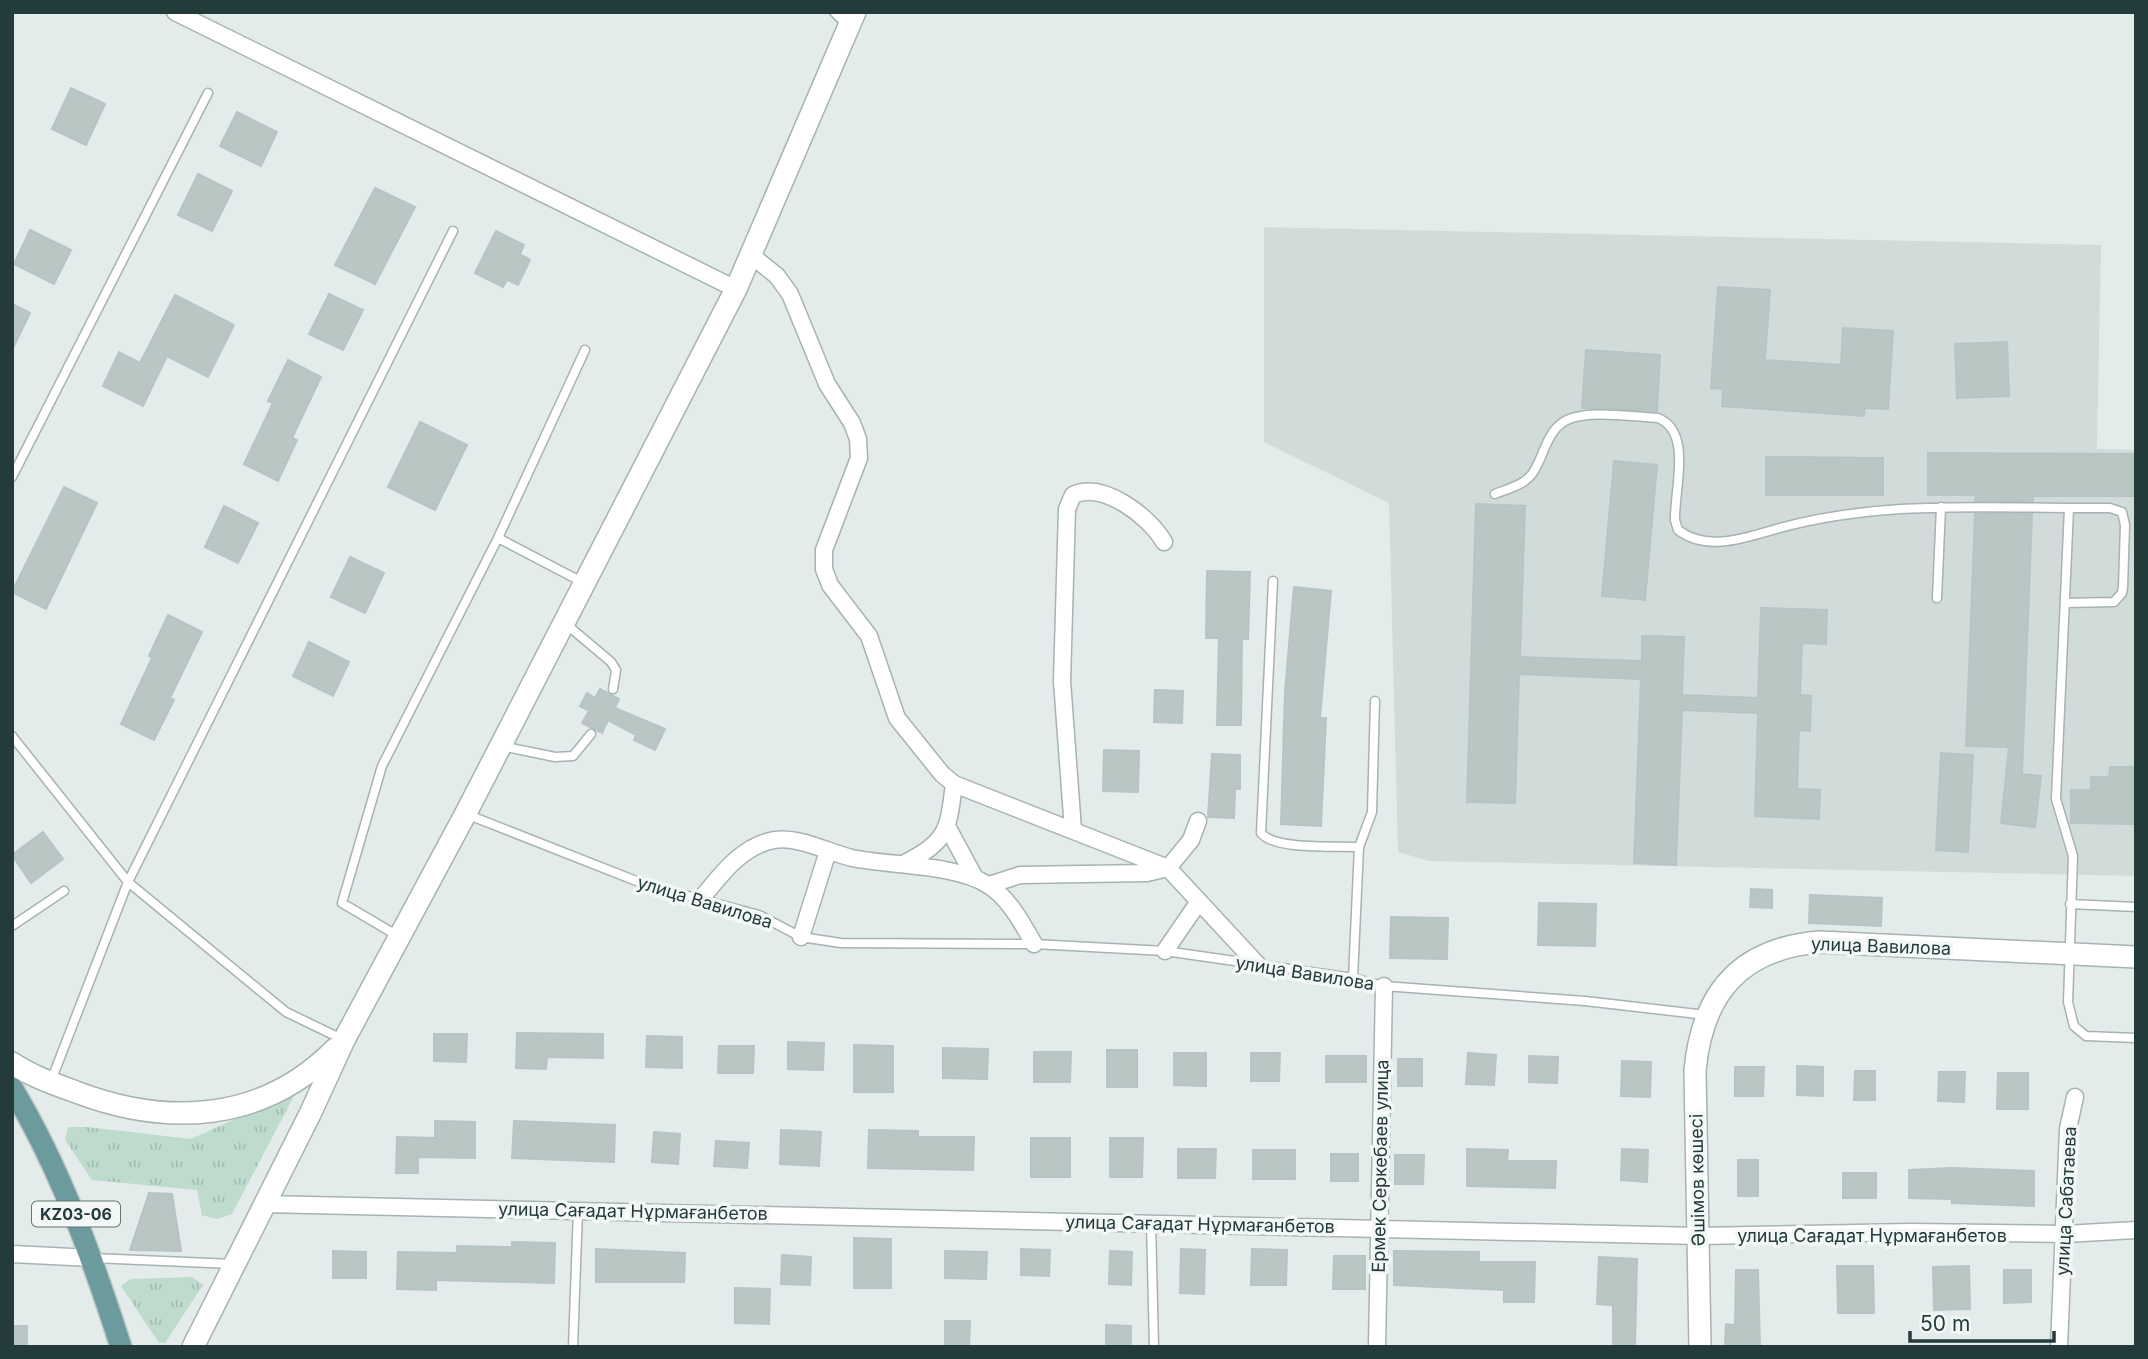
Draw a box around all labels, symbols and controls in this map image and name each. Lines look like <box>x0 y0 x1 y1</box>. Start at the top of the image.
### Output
street label: улица Вавилова <box>635 871 775 933</box>
street label: улица Вавилова <box>1811 933 1951 959</box>
street label: улица Вавилова <box>1234 952 1376 994</box>
street label: Ермек Серкебаев улица <box>1368 1059 1392 1273</box>
street label: Әшімов көшесі <box>1685 1114 1709 1246</box>
street label: улица Сабатаева <box>2052 1126 2080 1276</box>
street label: улица Сағадат Нұрмағанбетов <box>498 1198 768 1224</box>
road number: KZ03-06 <box>32 1202 120 1226</box>
street label: улица Сағадат Нұрмағанбетов <box>1065 1211 1335 1237</box>
street label: улица Сағадат Нұрмағанбетов <box>1737 1225 2007 1246</box>
scale bar <box>1910 1300 2054 1344</box>
text: 50 m <box>1920 1311 1970 1336</box>

